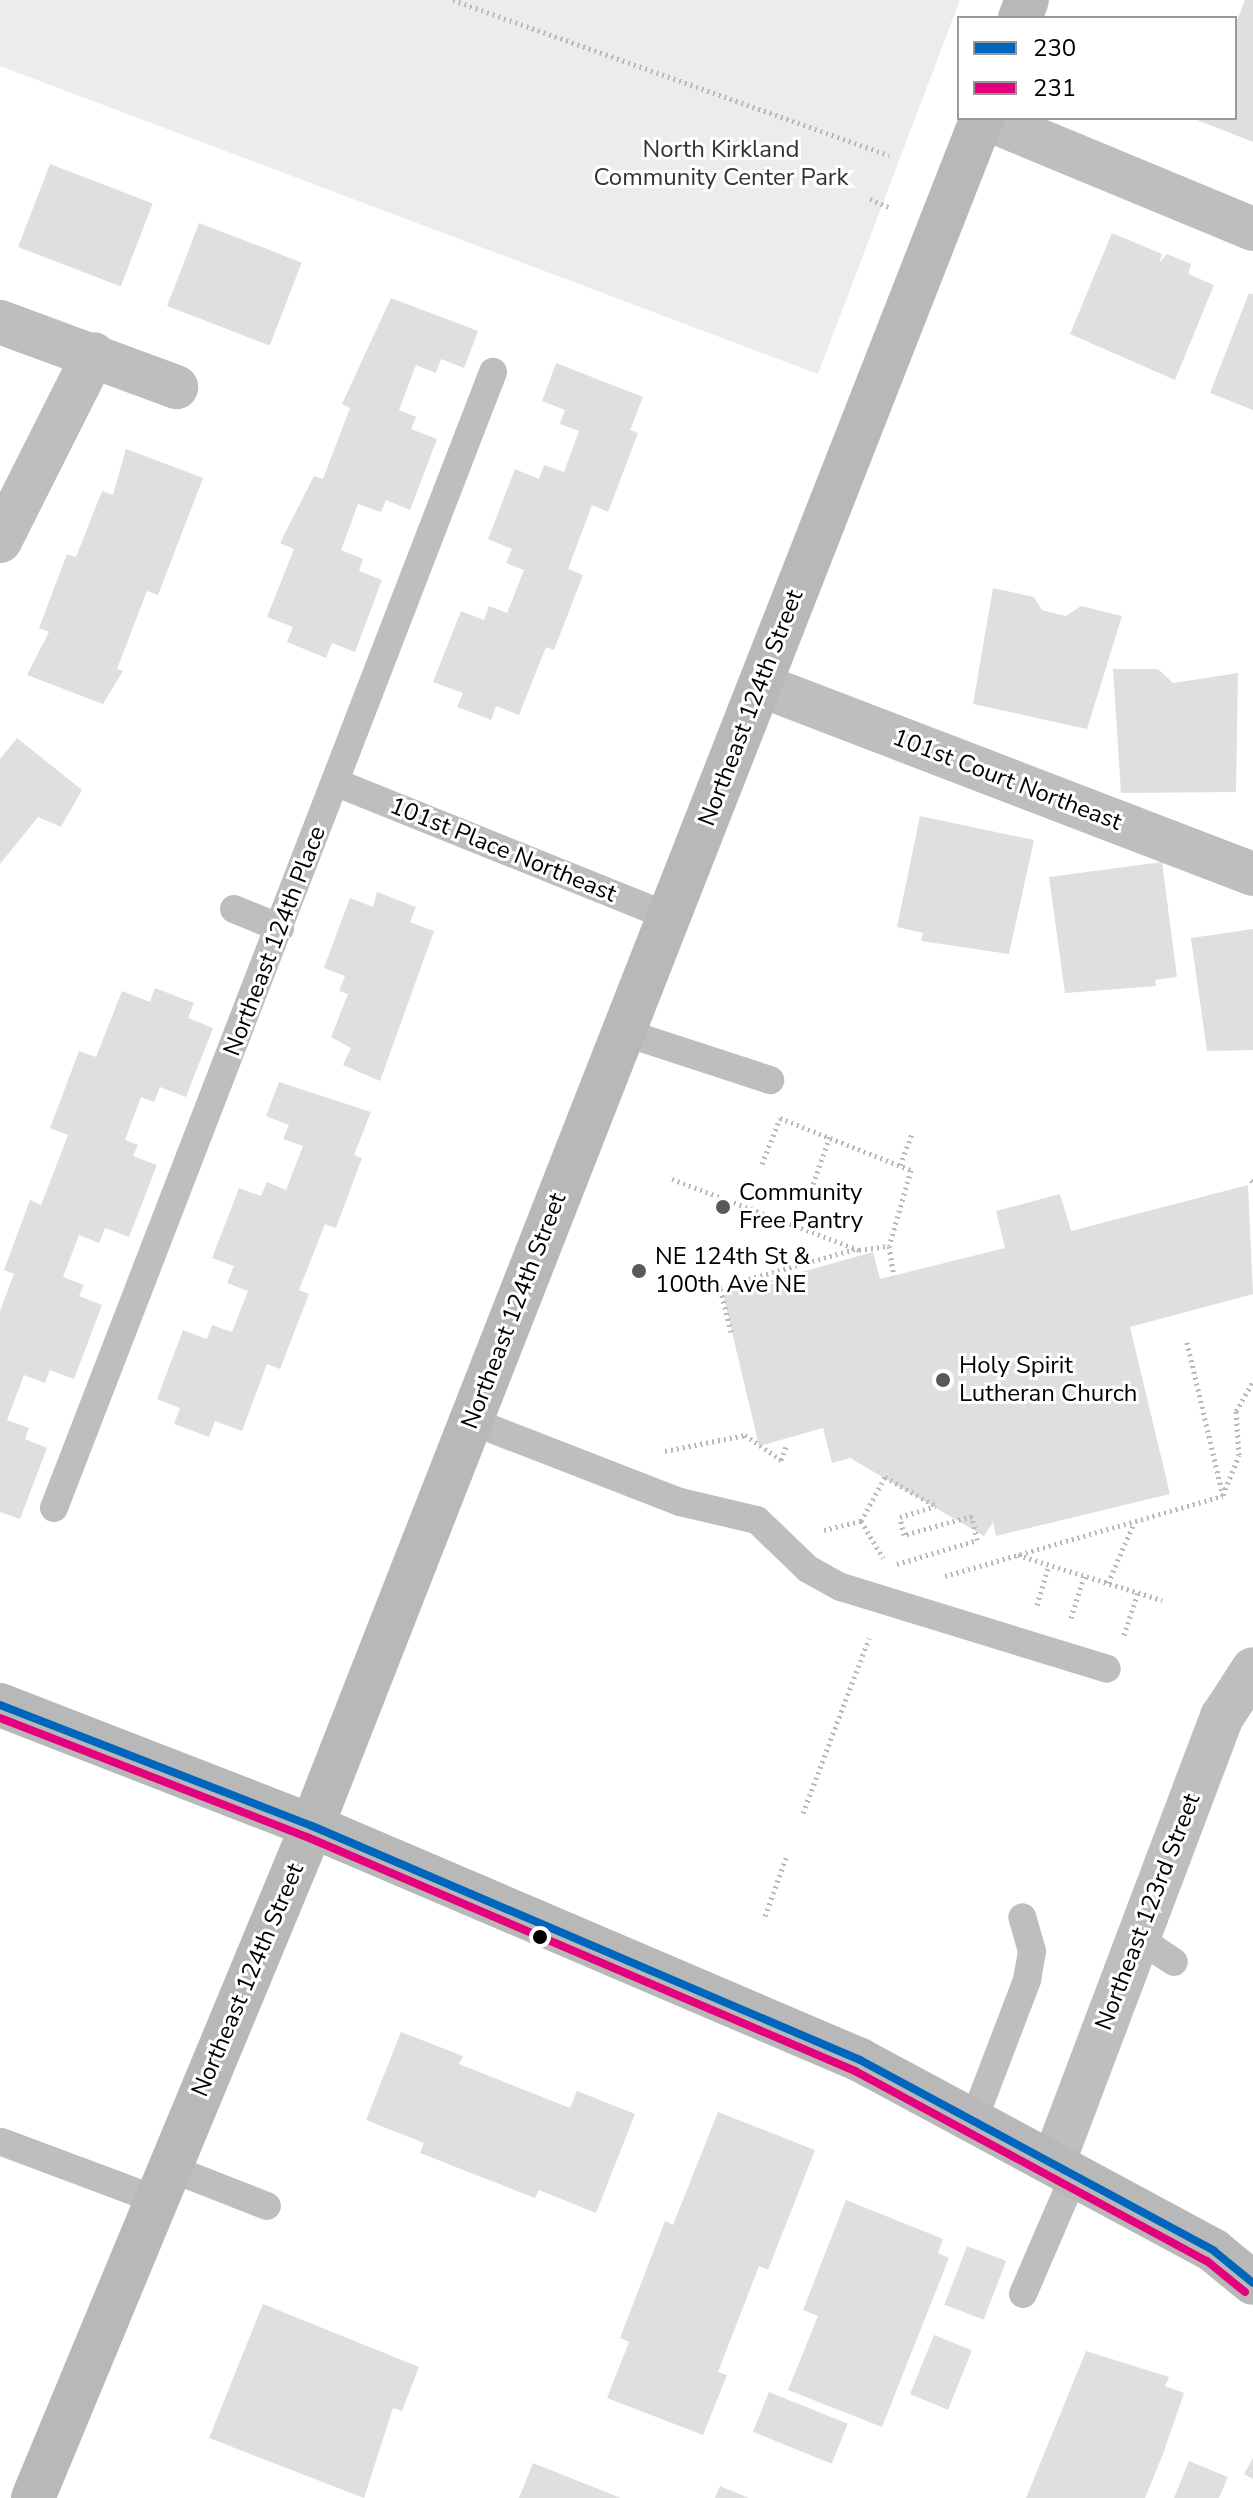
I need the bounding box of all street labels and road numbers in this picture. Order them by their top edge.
street label: Northeast 124th Street [693,586,809,830]
street label: 101st Court Northeast [889,723,1125,837]
street label: 101st Place Northeast [386,791,620,909]
street label: Northeast 124th Place [218,822,332,1060]
street label: Northeast 124th Street [456,1189,572,1433]
street label: Northeast 123rd Street [1090,1790,1206,2034]
street label: Northeast 124th Street [186,1859,310,2101]

